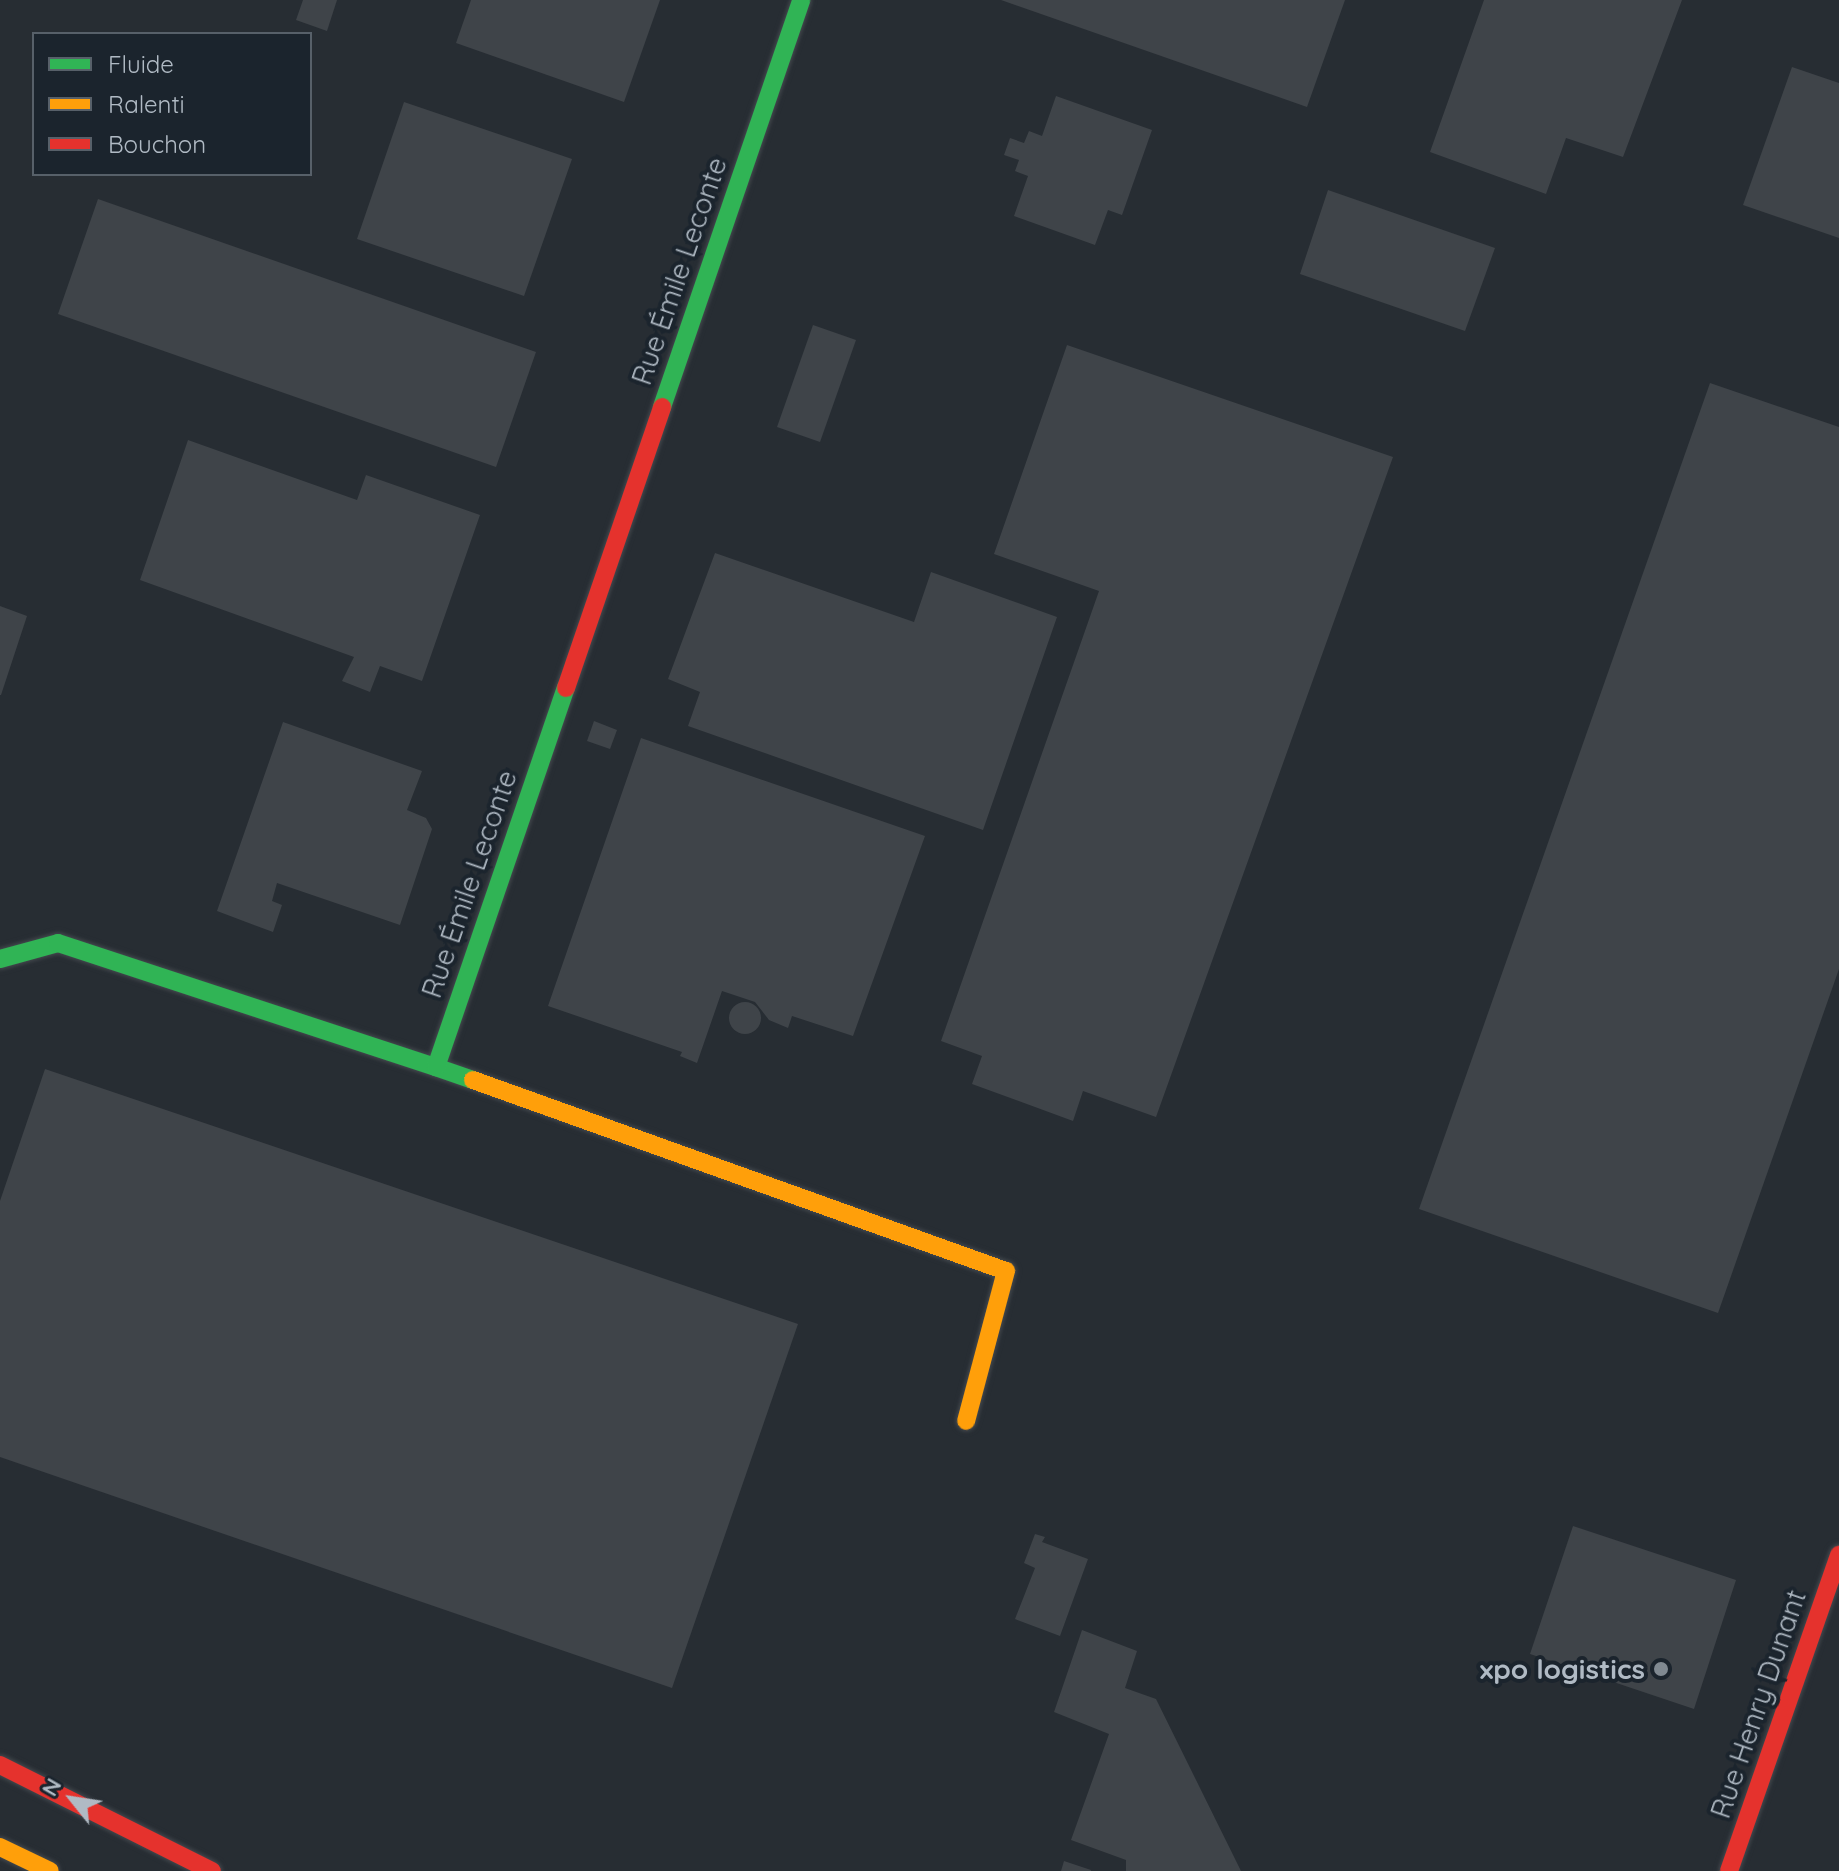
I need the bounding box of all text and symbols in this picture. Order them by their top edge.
legend [32,32,312,176]
text: Fluide [108,49,174,79]
text: Ralenti [108,89,185,119]
text: Bouchon [108,129,206,159]
street label: Rue Émile Leconte [624,153,734,389]
street label: Rue Émile Leconte [414,766,524,1002]
street label: Rue Henry Dunant [1703,1585,1813,1823]
place label: xpo logistics [1480,1652,1645,1686]
marker: xpo logistics [1652,1660,1670,1678]
north arrow [32,1759,112,1839]
text: N [35,1773,67,1801]

